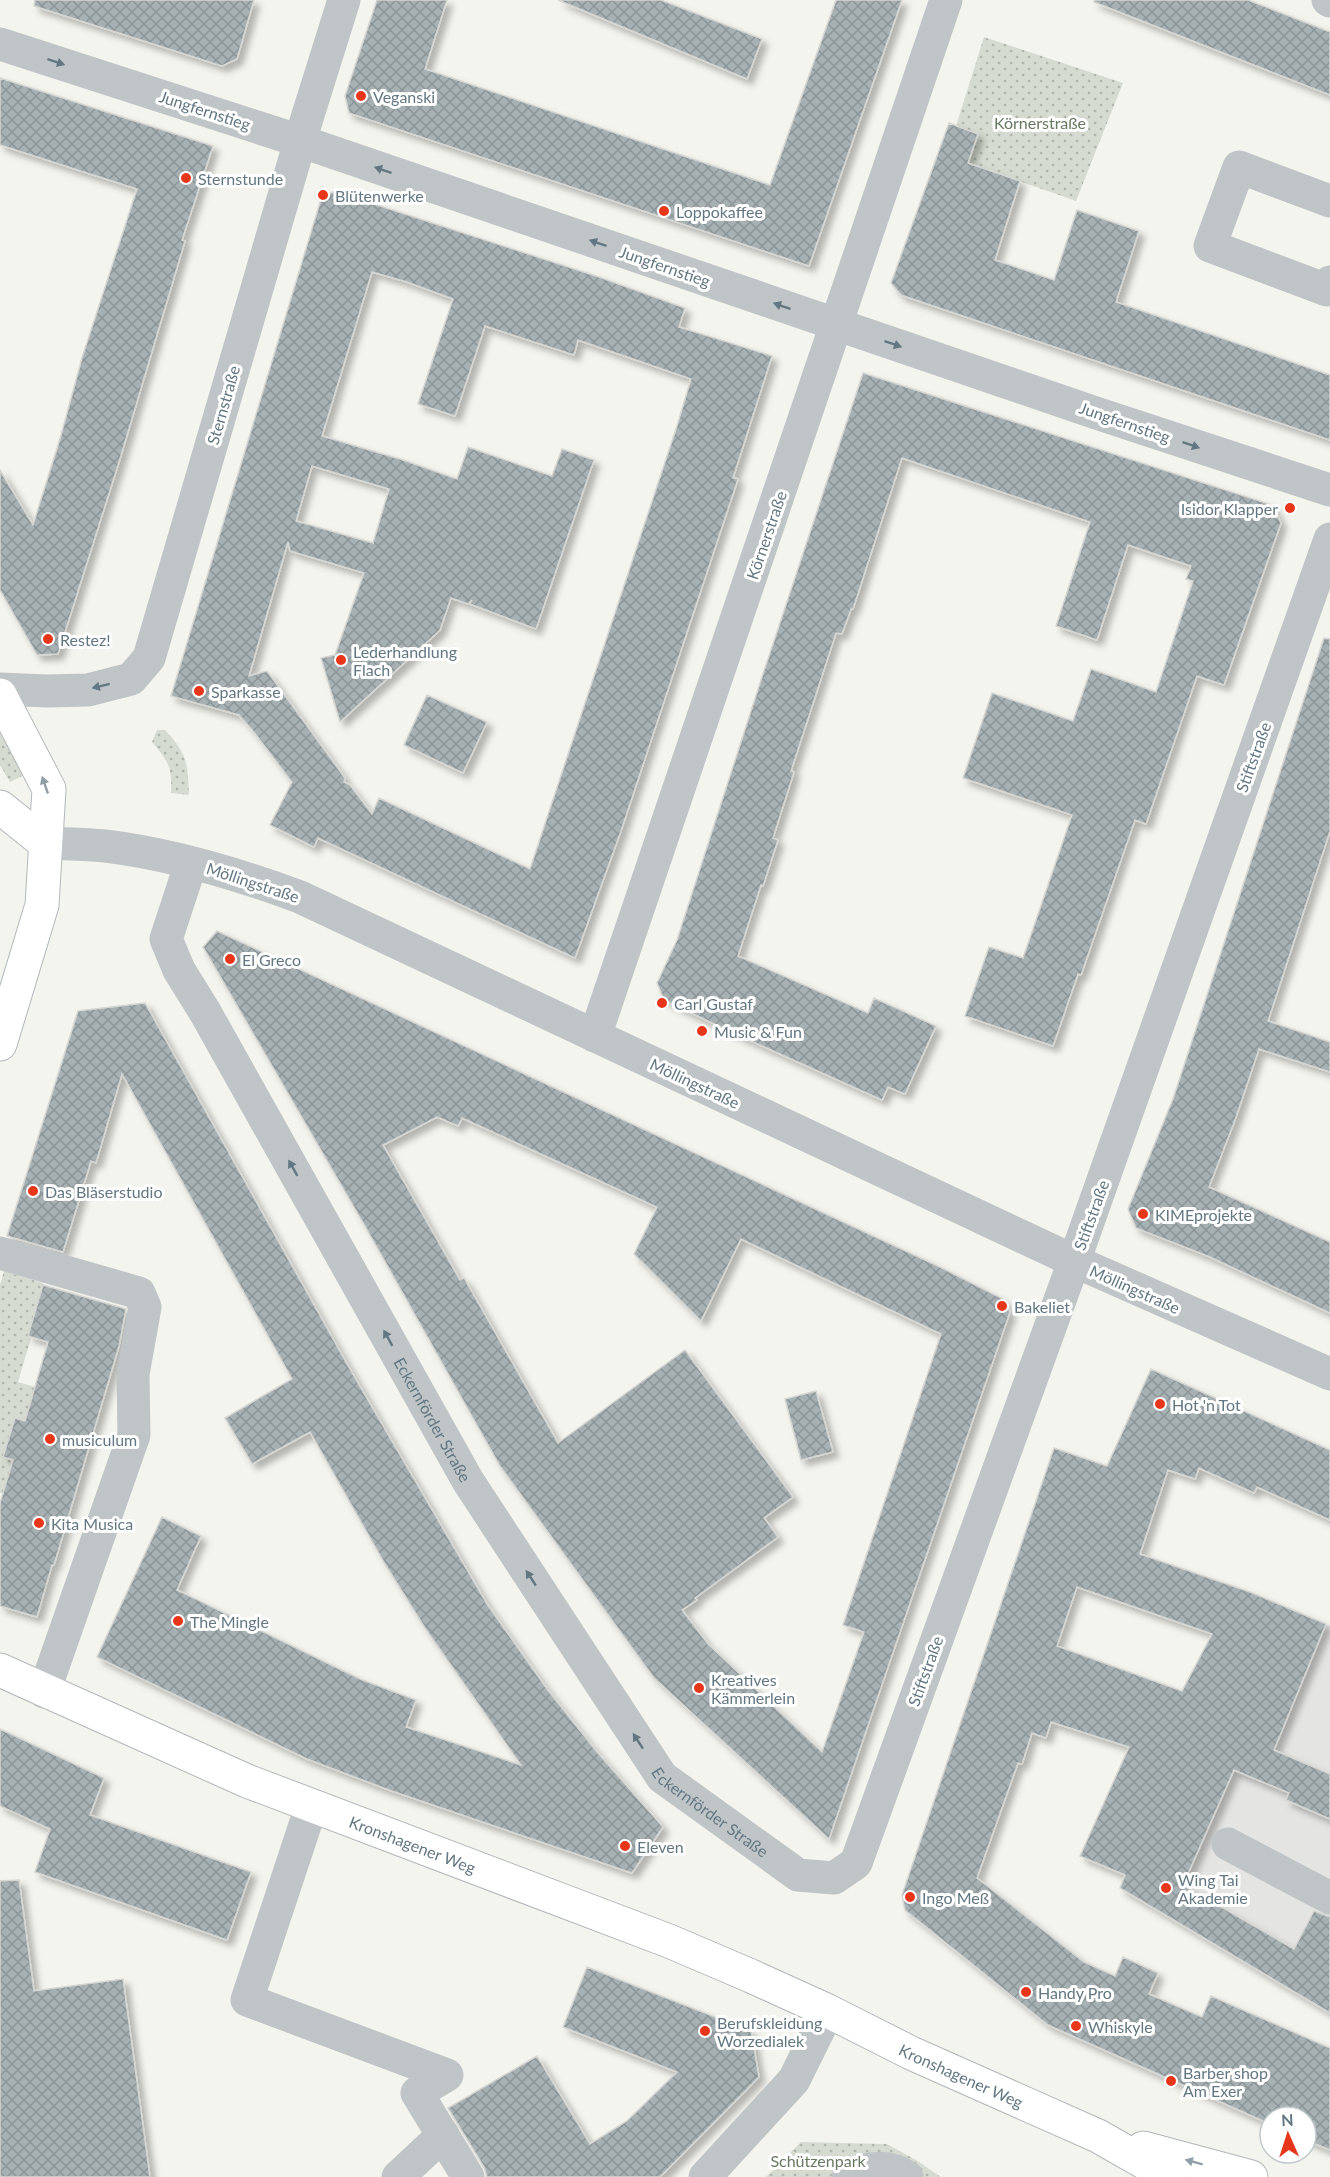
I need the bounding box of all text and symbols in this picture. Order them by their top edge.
one-way arrow [47,57,65,67]
street label: Jungfernstieg [157,86,253,134]
place label: Veganski [373,87,435,106]
marker: Veganski [354,89,368,103]
park label: Körnerstraße [994,113,1086,132]
one-way arrow [373,164,391,174]
place label: Sternstunde [198,169,283,188]
marker: Sternstunde [179,171,193,185]
place label: Blütenwerke [335,186,424,205]
marker: Blütenwerke [316,188,330,202]
place label: Loppokaffee [676,202,763,221]
marker: Loppokaffee [657,204,671,218]
one-way arrow [588,238,606,248]
street label: Jungfernstieg [617,242,713,290]
one-way arrow [773,301,791,311]
one-way arrow [884,339,902,349]
street label: Sternstraße [203,363,243,447]
street label: Jungfernstieg [1077,398,1173,446]
one-way arrow [1182,440,1200,450]
street label: Körnerstraße [742,488,790,582]
place label: Isidor Klapper [1181,499,1278,518]
marker: Isidor Klapper [1283,501,1297,515]
place label: Restez! [60,630,111,649]
marker: Restez! [41,632,55,646]
place label: Lederhandlung Flach [353,642,457,679]
marker: Lederhandlung Flach [334,653,348,667]
one-way arrow [92,682,111,692]
place label: Sparkasse [211,682,281,701]
marker: Sparkasse [192,684,206,698]
street label: Stiftstraße [1232,719,1274,795]
one-way arrow [39,776,49,794]
street label: Möllingstraße [204,858,302,906]
place label: El Greco [242,950,301,969]
marker: El Greco [223,952,237,966]
place label: Carl Gustaf [674,994,753,1013]
marker: Carl Gustaf [655,996,669,1010]
place label: Music & Fun [714,1022,802,1041]
marker: Music & Fun [695,1024,709,1038]
street label: Möllingstraße [647,1054,743,1112]
one-way arrow [287,1160,298,1176]
street label: Stiftstraße [1070,1177,1112,1253]
place label: Das Bläserstudio [45,1182,162,1201]
marker: Das Bläserstudio [26,1184,40,1198]
place label: KIMEprojekte [1155,1205,1252,1224]
marker: KIMEprojekte [1136,1207,1150,1221]
street label: Möllingstraße [1087,1261,1183,1317]
place label: Bakeliet [1014,1297,1070,1316]
marker: Bakeliet [995,1299,1009,1313]
one-way arrow [383,1329,393,1346]
street label: Eckernförder Straße [391,1354,476,1485]
place label: Hot 'n Tot [1172,1395,1241,1414]
marker: Hot 'n Tot [1153,1397,1167,1411]
place label: musiculum [62,1430,137,1449]
marker: musiculum [43,1432,57,1446]
place label: Kita Musica [51,1514,133,1533]
marker: Kita Musica [32,1516,46,1530]
one-way arrow [525,1570,537,1586]
place label: The Mingle [190,1612,269,1631]
marker: The Mingle [171,1614,185,1628]
street label: Stiftstraße [904,1633,946,1709]
place label: Kreatives Kämmerlein [711,1670,795,1707]
marker: Kreatives Kämmerlein [692,1681,706,1695]
one-way arrow [632,1733,644,1749]
street label: Eckernförder Straße [648,1763,772,1860]
street label: Kronshagener Weg [347,1811,479,1876]
place label: Eleven [637,1837,684,1856]
marker: Eleven [618,1839,632,1853]
place label: Wing Tai Akademie [1178,1870,1248,1907]
marker: Wing Tai Akademie [1159,1881,1173,1895]
place label: Ingo Meß [922,1888,989,1907]
marker: Ingo Meß [903,1890,917,1904]
place label: Handy Pro [1038,1983,1112,2002]
marker: Handy Pro [1019,1985,1033,1999]
place label: Berufskleidung Worzedialek [717,2013,822,2050]
place label: Whiskyle [1088,2017,1153,2036]
marker: Whiskyle [1069,2019,1083,2033]
marker: Berufskleidung Worzedialek [698,2024,712,2038]
street label: Kronshagener Weg [896,2039,1026,2111]
place label: Barber shop Am Exer [1183,2063,1268,2100]
marker: Barber shop Am Exer [1164,2074,1178,2088]
north arrow [1258,2105,1318,2165]
text: N [1281,2110,1294,2129]
park label: Schützenpark [770,2151,866,2170]
one-way arrow [1185,2157,1203,2166]

